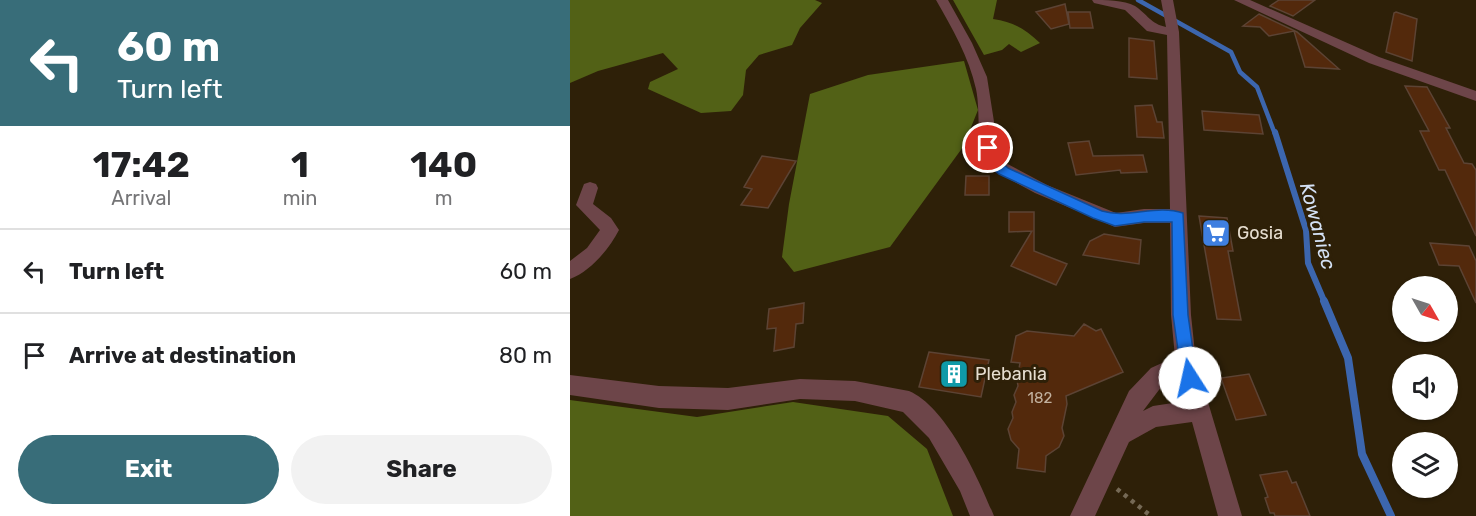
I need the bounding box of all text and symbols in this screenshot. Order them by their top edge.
text: 60 m [117,22,220,72]
icon: left [18,24,96,102]
text: Turn left [117,73,222,105]
pin [962,122,1013,173]
icon: arrive [971,131,1004,164]
text: 17:42 [93,143,190,186]
text: 1 [291,143,309,186]
text: 140 [410,143,477,186]
water label: Kowaniec [1295,180,1341,272]
text: Arrival [111,186,171,210]
text: min [283,186,317,210]
text: m [435,186,453,210]
supermarket icon: Gosia [1200,217,1232,249]
place label: Gosia [1237,222,1283,244]
icon: left [18,255,51,288]
text: Turn left [69,258,164,285]
text: 60 m [500,258,552,285]
north arrow [1392,276,1458,342]
map controls [1392,276,1458,498]
icon: arrive [18,339,51,372]
text: Arrive at destination [69,342,296,369]
text: 80 m [499,342,552,369]
position arrow [1158,346,1222,410]
button: sound [1392,354,1458,420]
building icon: Plebania [938,358,970,390]
place label: Plebania [975,363,1047,385]
house number: 182 [1028,389,1053,407]
button: layers [1392,432,1458,498]
button: Exit [18,435,279,504]
button: Share [291,435,552,504]

